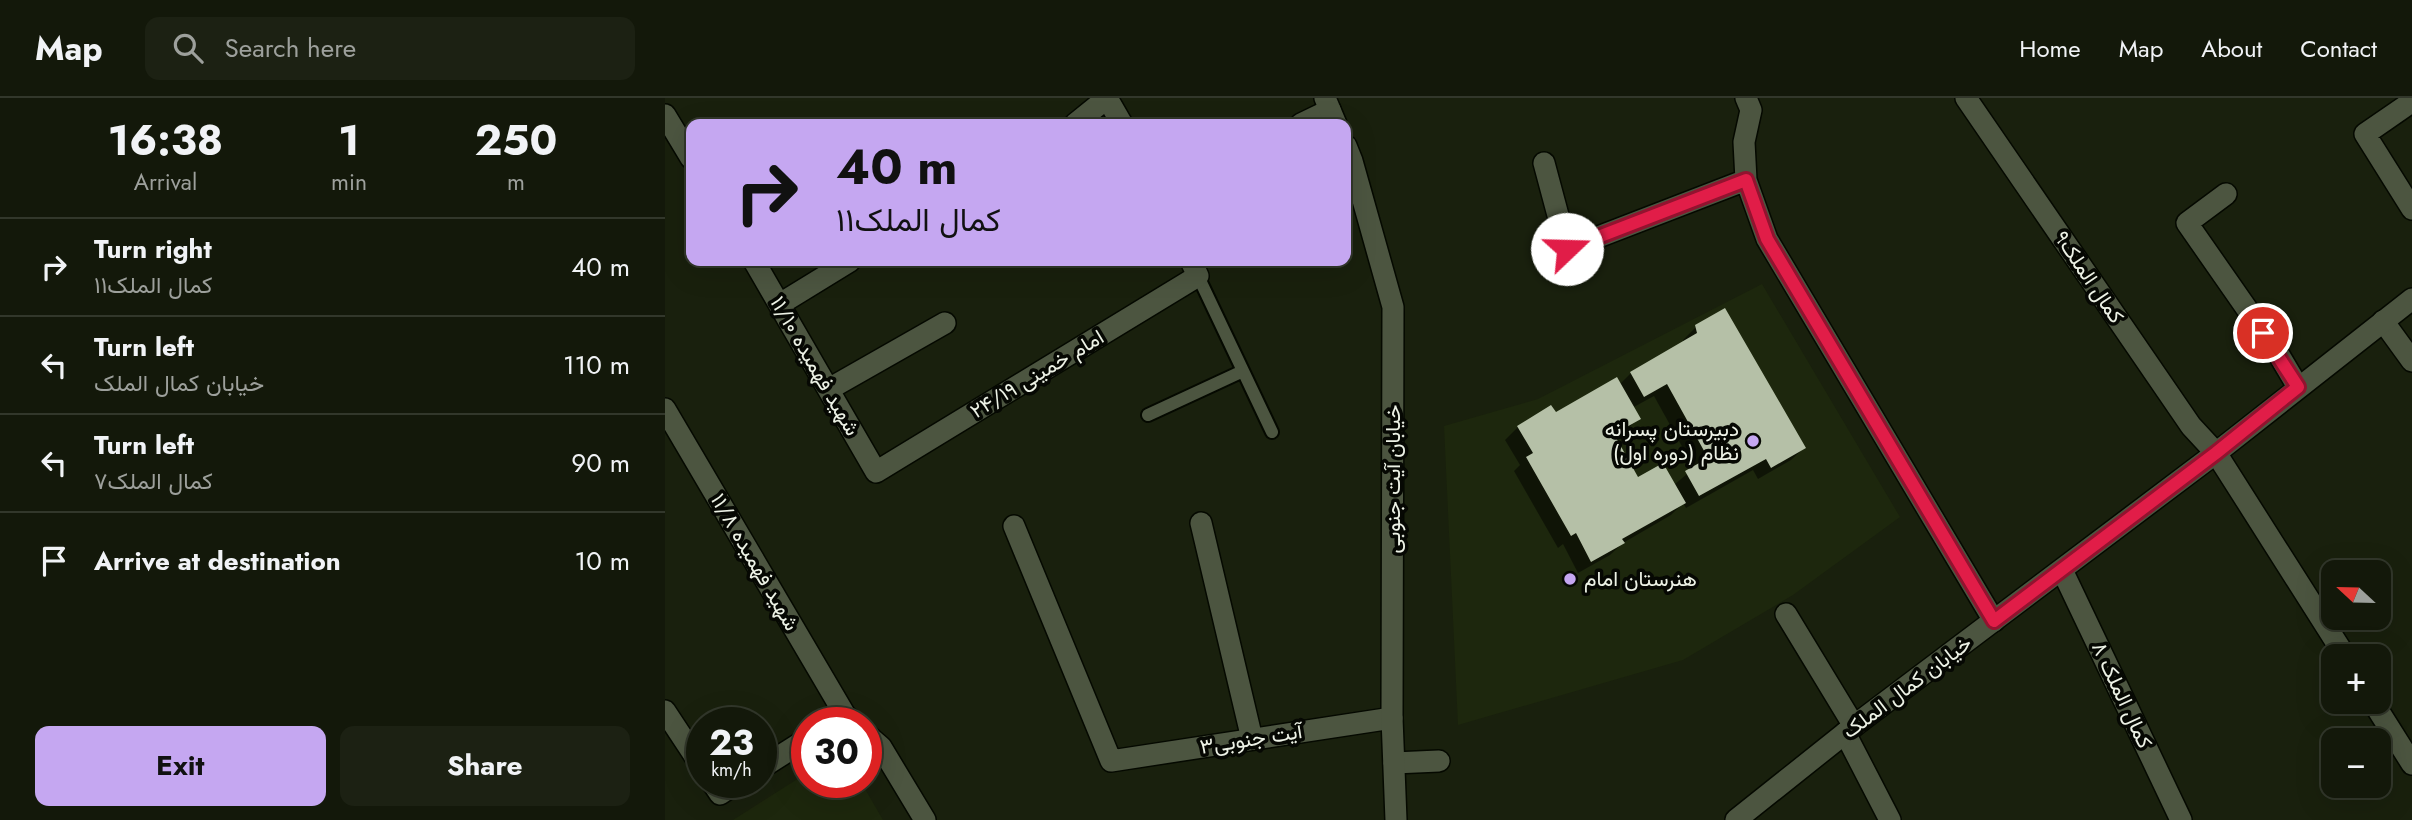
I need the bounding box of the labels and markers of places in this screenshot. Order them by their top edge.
pin [2233,303,2293,363]
place label: دبیرستان پسرانه نظام (دوره اول) [1605,414,1739,468]
marker: دبیرستان پسرانه نظام (دوره اول) [1745,433,1761,449]
place label: هنرستان امام [1584,564,1697,594]
marker: هنرستان امام [1562,571,1578,587]

